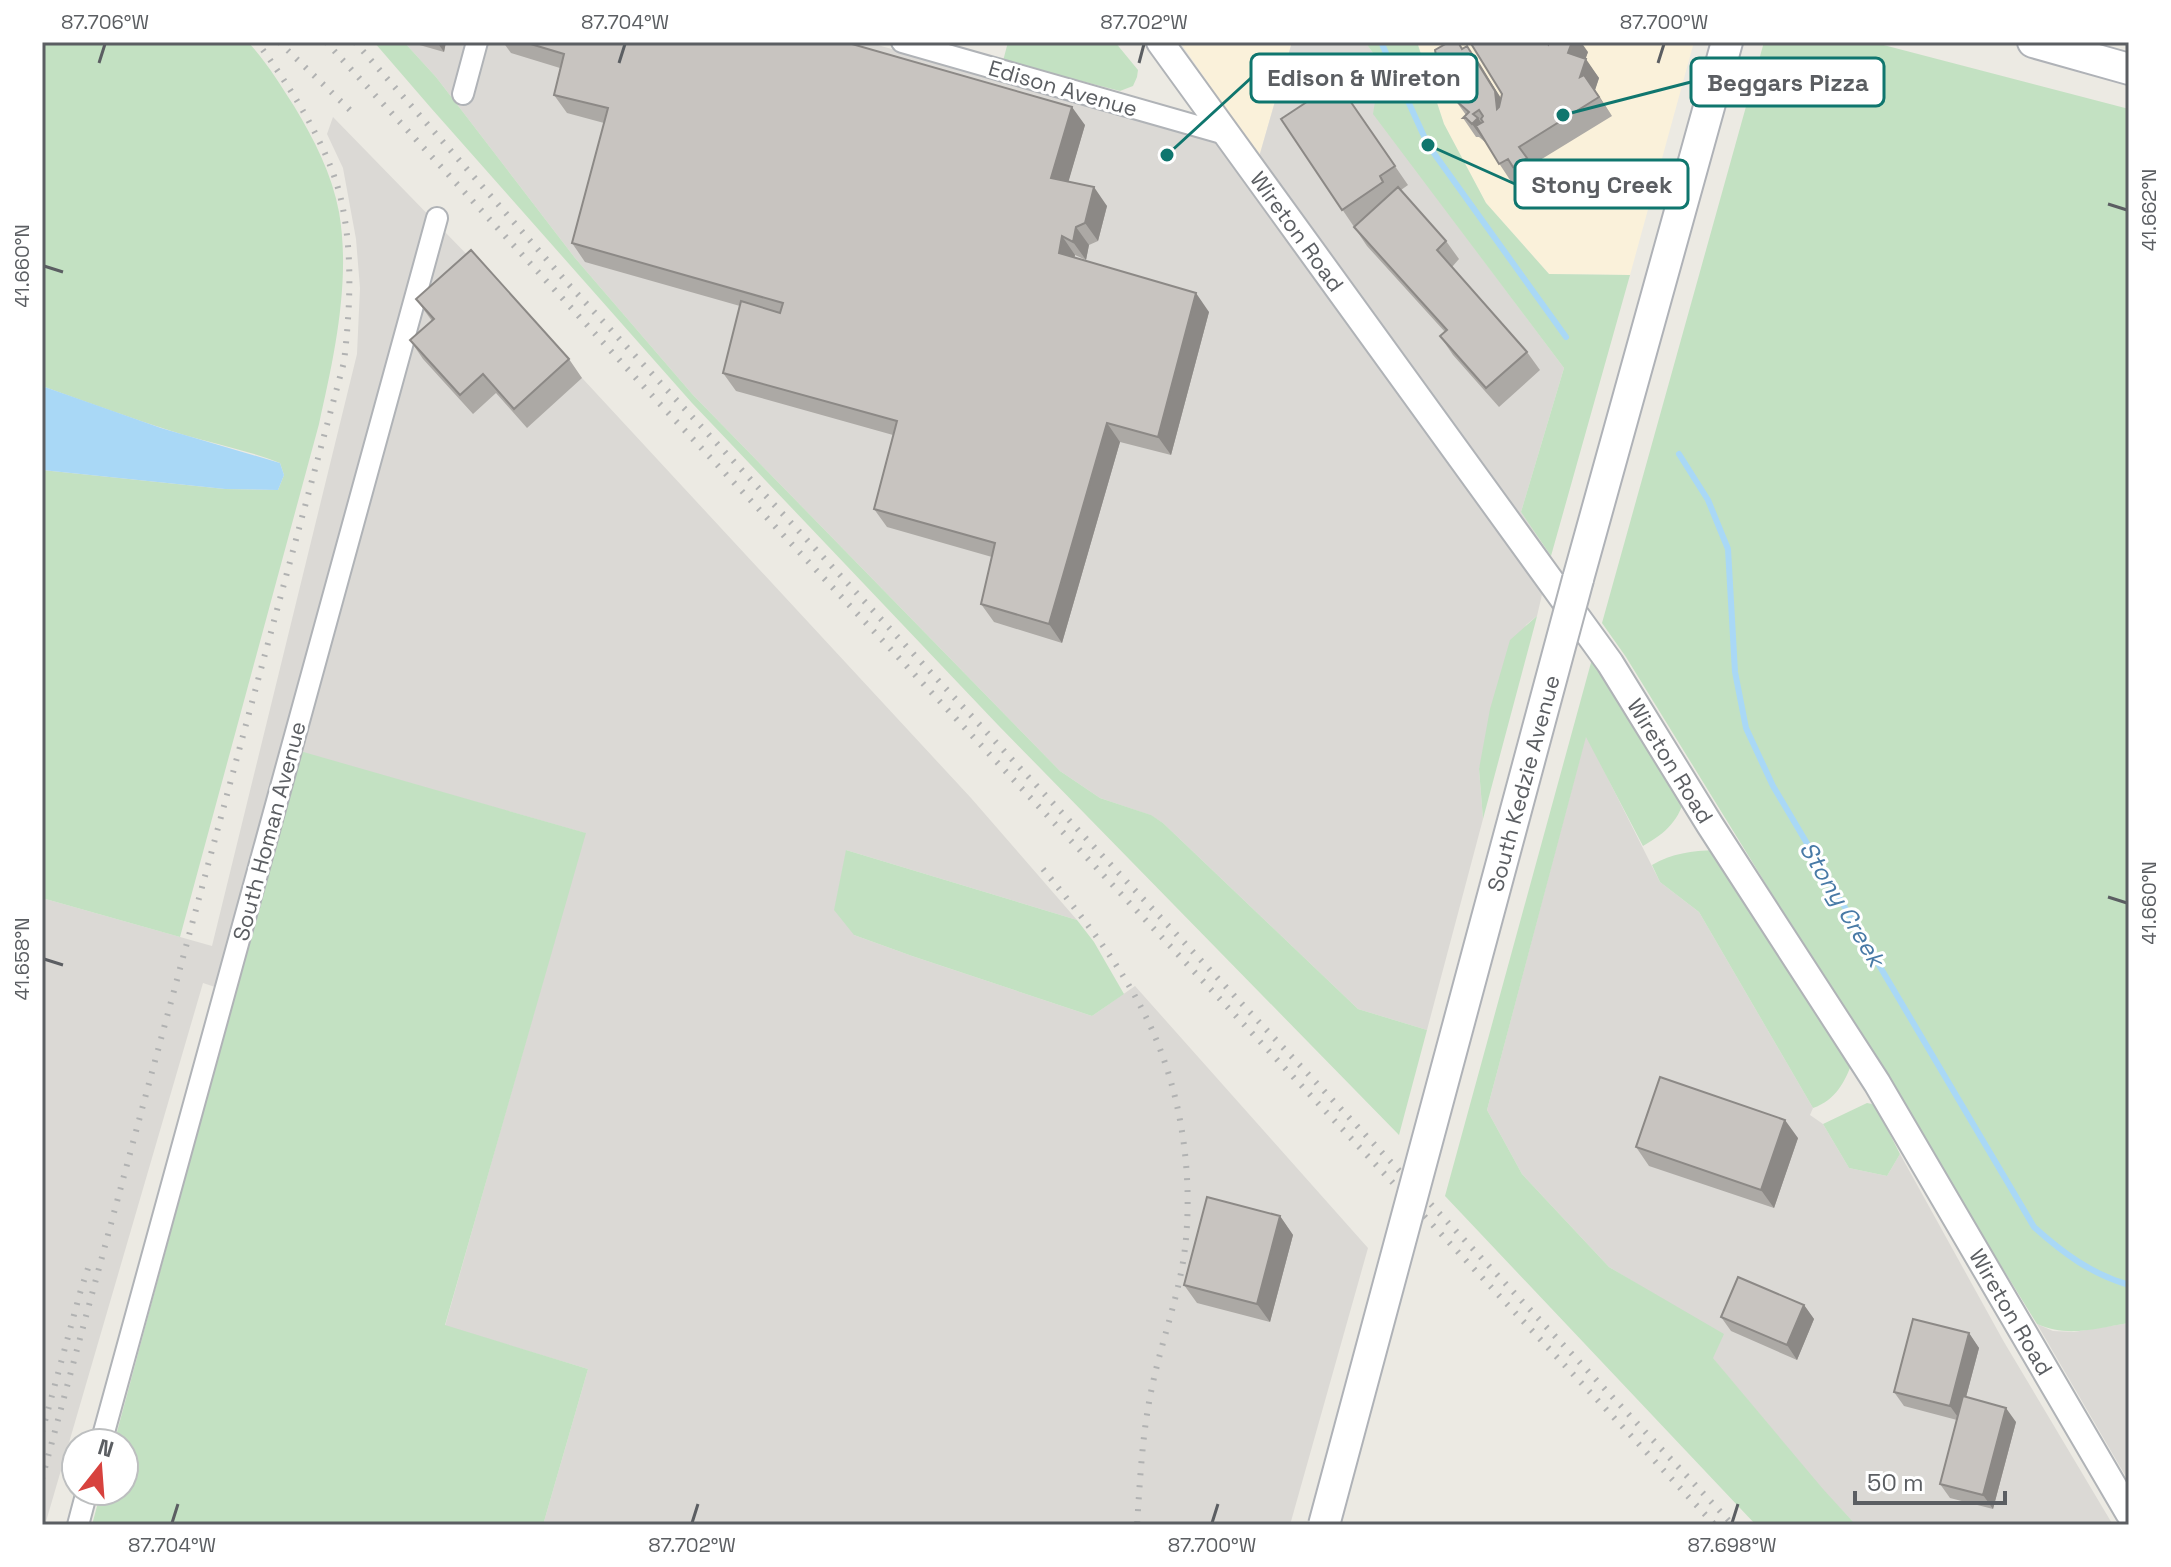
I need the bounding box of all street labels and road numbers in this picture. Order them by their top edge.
street label: Edison Avenue [985,53,1141,123]
street label: Wireton Road [1244,166,1350,297]
street label: South Kedzie Avenue [1481,672,1566,895]
street label: Wireton Road [1621,693,1720,829]
street label: South Homan Avenue [226,718,312,944]
street label: Wireton Road [1963,1244,2059,1380]

